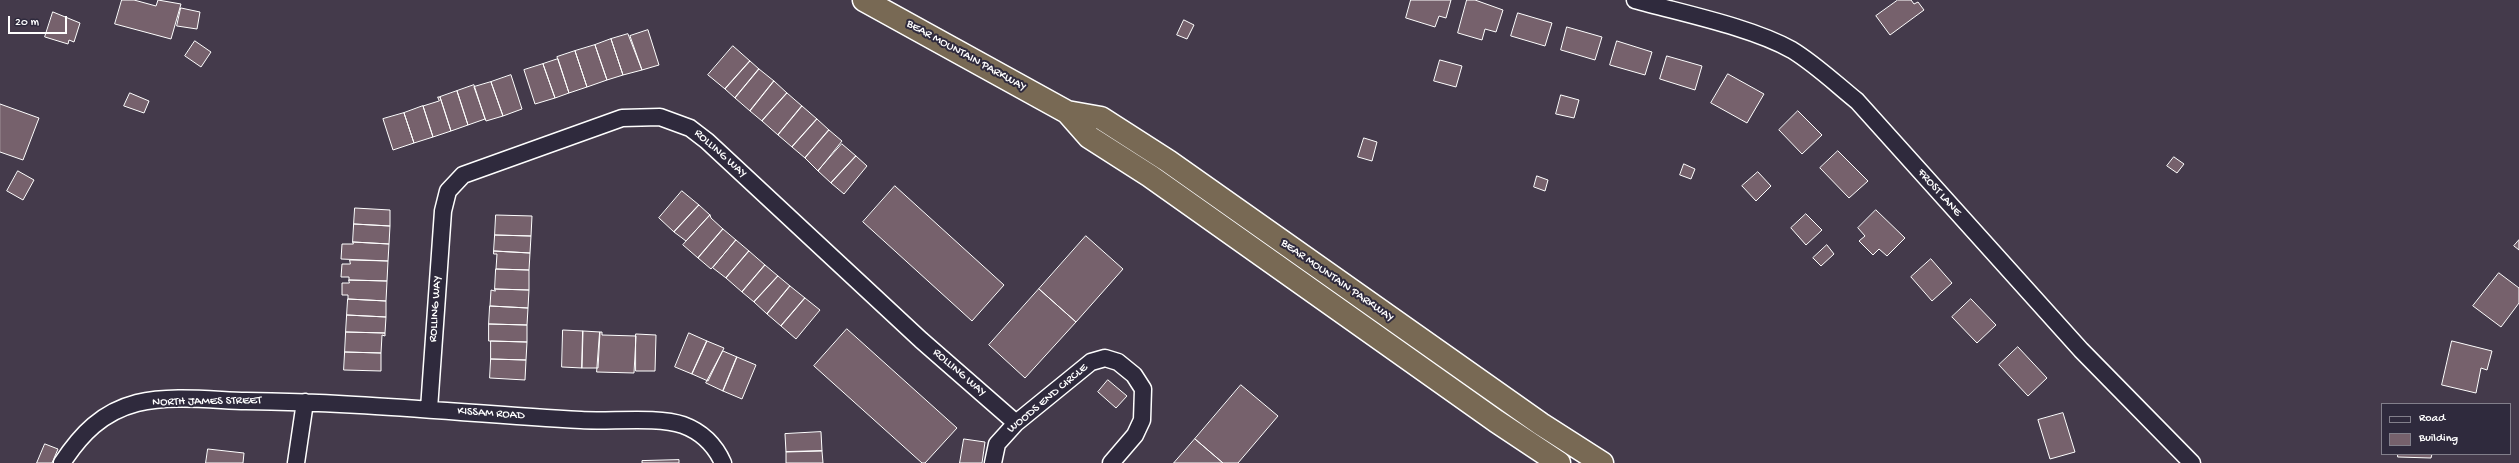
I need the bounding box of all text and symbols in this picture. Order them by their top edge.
scale bar [10,8,69,34]
text: 20 m [15,16,39,30]
street label: BEAR MOUNTAIN PARKWAY [904,17,1028,95]
street label: ROLLING WAY [691,126,749,182]
street label: FROST LANE [1914,166,1964,220]
street label: BEAR MOUNTAIN PARKWAY [1278,236,1396,326]
street label: ROLLING WAY [427,275,445,343]
street label: ROLLING WAY [929,346,989,400]
street label: WOODS END CIRCLE [1005,361,1091,437]
street label: NORTH JAMES STREET [152,394,262,410]
legend [2381,403,2511,455]
street label: KISSAM ROAD [457,404,525,424]
text: Road [2419,412,2445,426]
text: Building [2419,432,2458,446]

